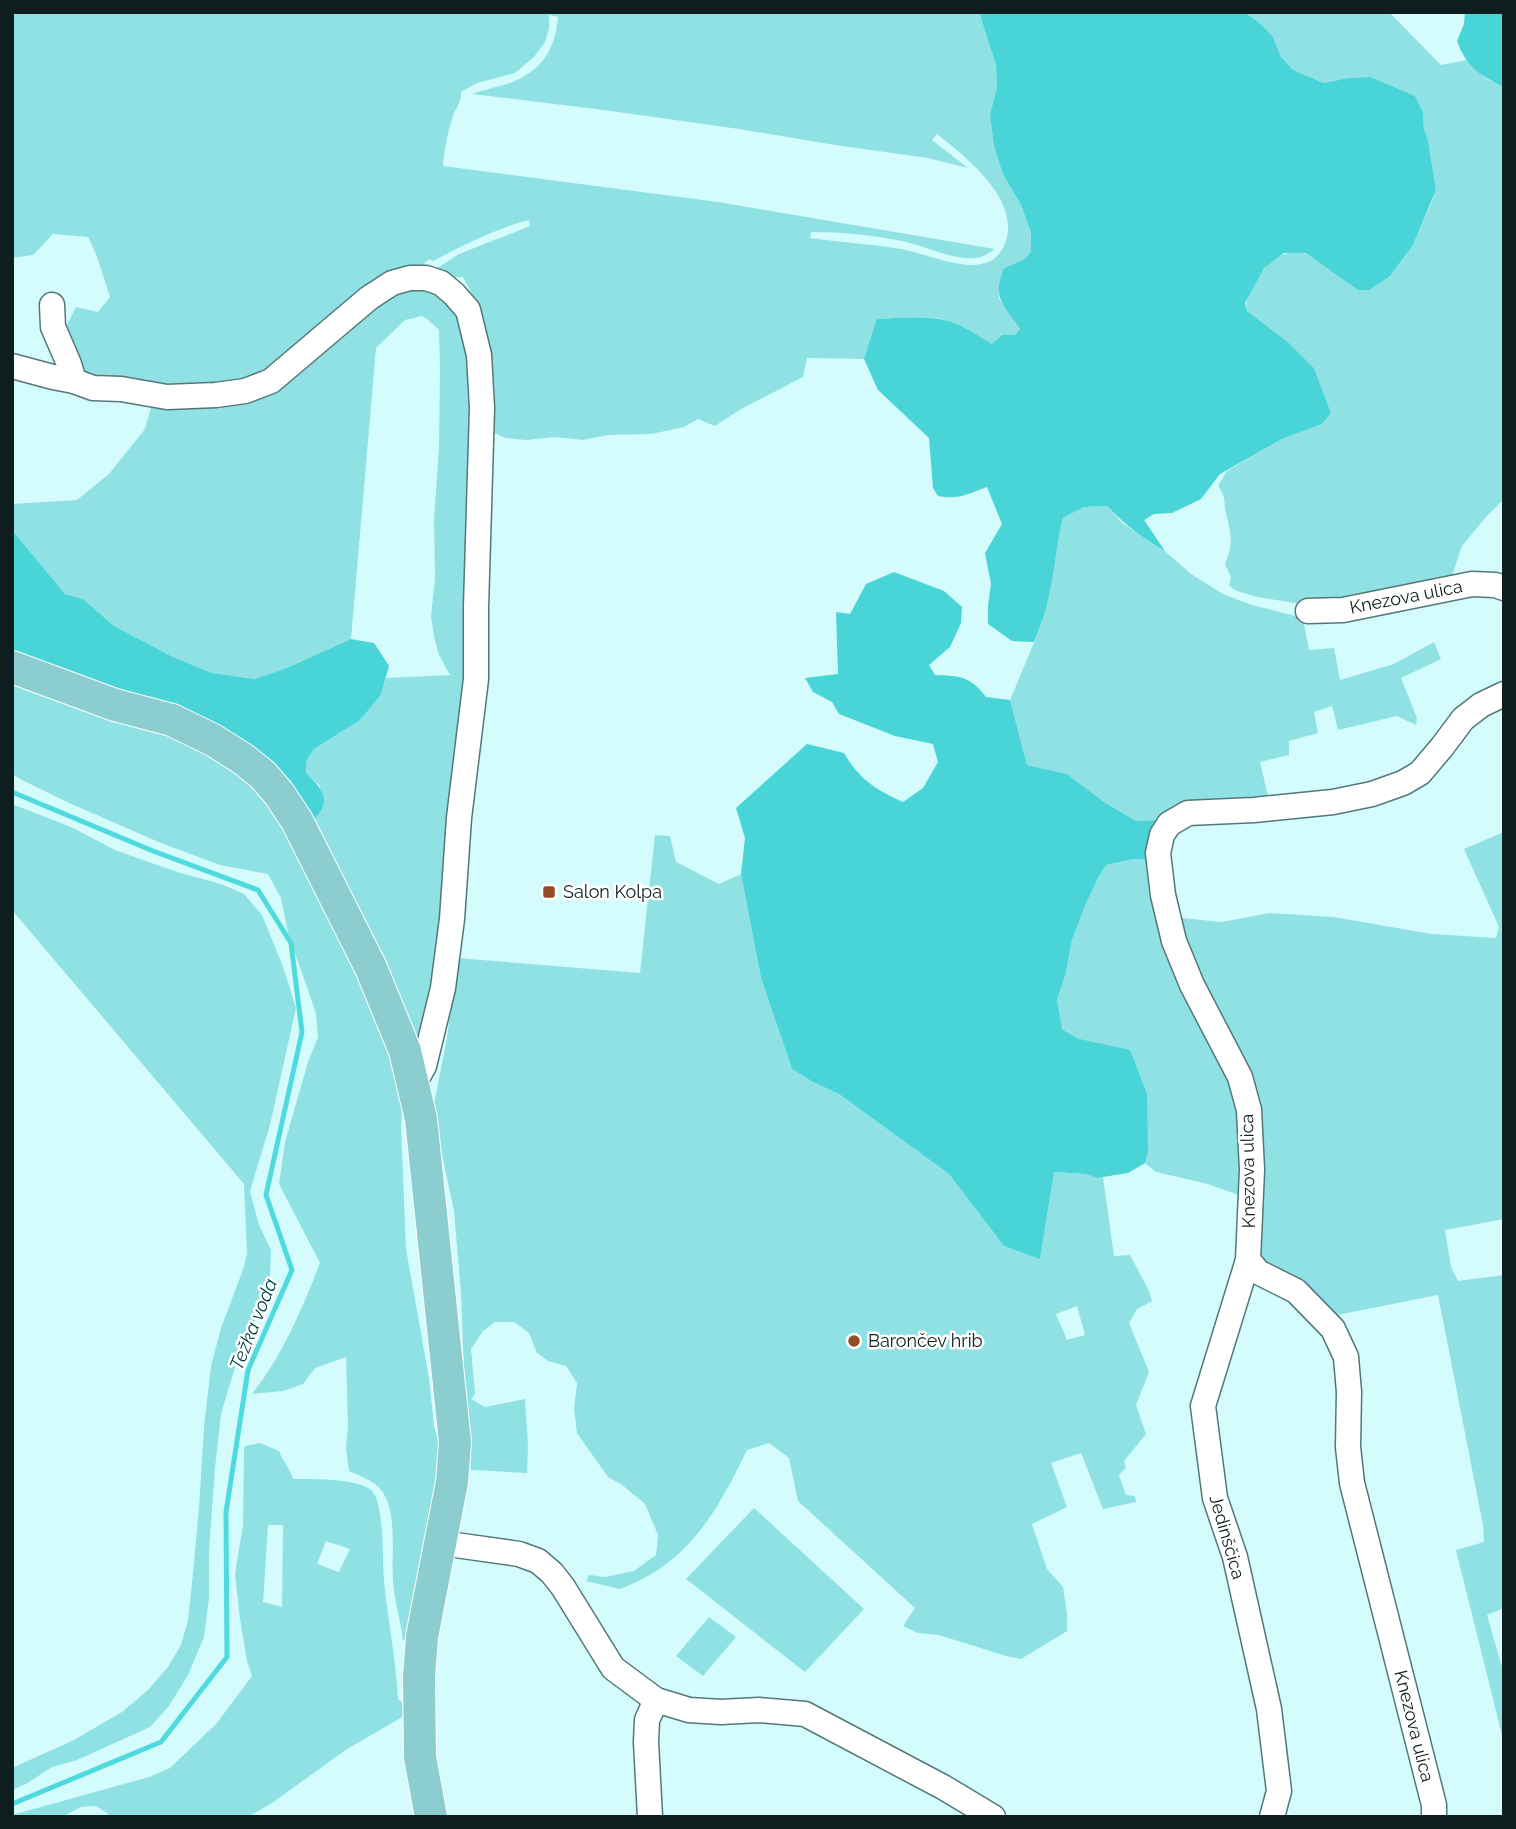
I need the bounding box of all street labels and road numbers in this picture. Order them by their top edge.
street label: Knezova ulica [1348,575,1464,618]
street label: Knezova ulica [1236,1114,1259,1228]
street label: Jedinščica [1205,1492,1250,1582]
street label: Knezova ulica [1390,1668,1439,1784]

